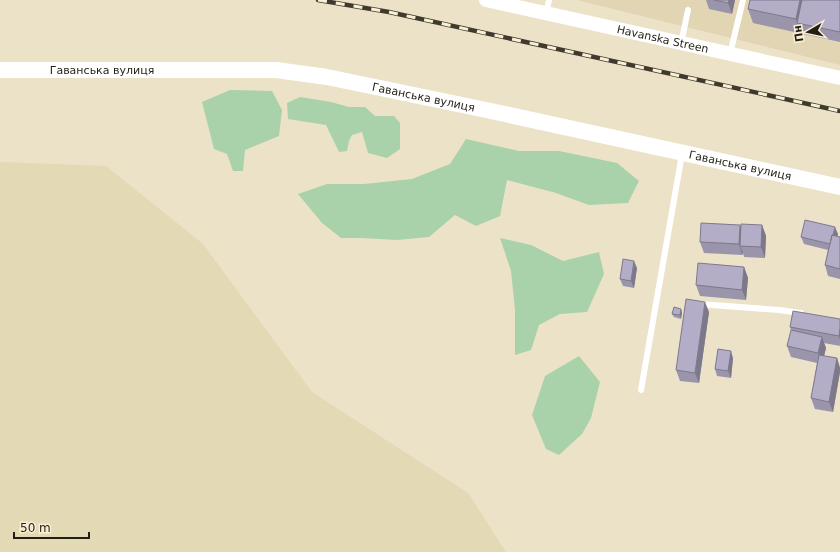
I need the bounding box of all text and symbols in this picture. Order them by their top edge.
north arrow [788,12,828,52]
street label: Havanska Streen [616,23,710,56]
text: Пн [791,24,806,43]
street label: Гаванська вулиця [50,64,154,77]
street label: Гаванська вулиця [371,81,476,114]
street label: Гаванська вулиця [688,148,793,183]
scale bar [14,514,89,540]
text: 50 m [20,521,51,535]

